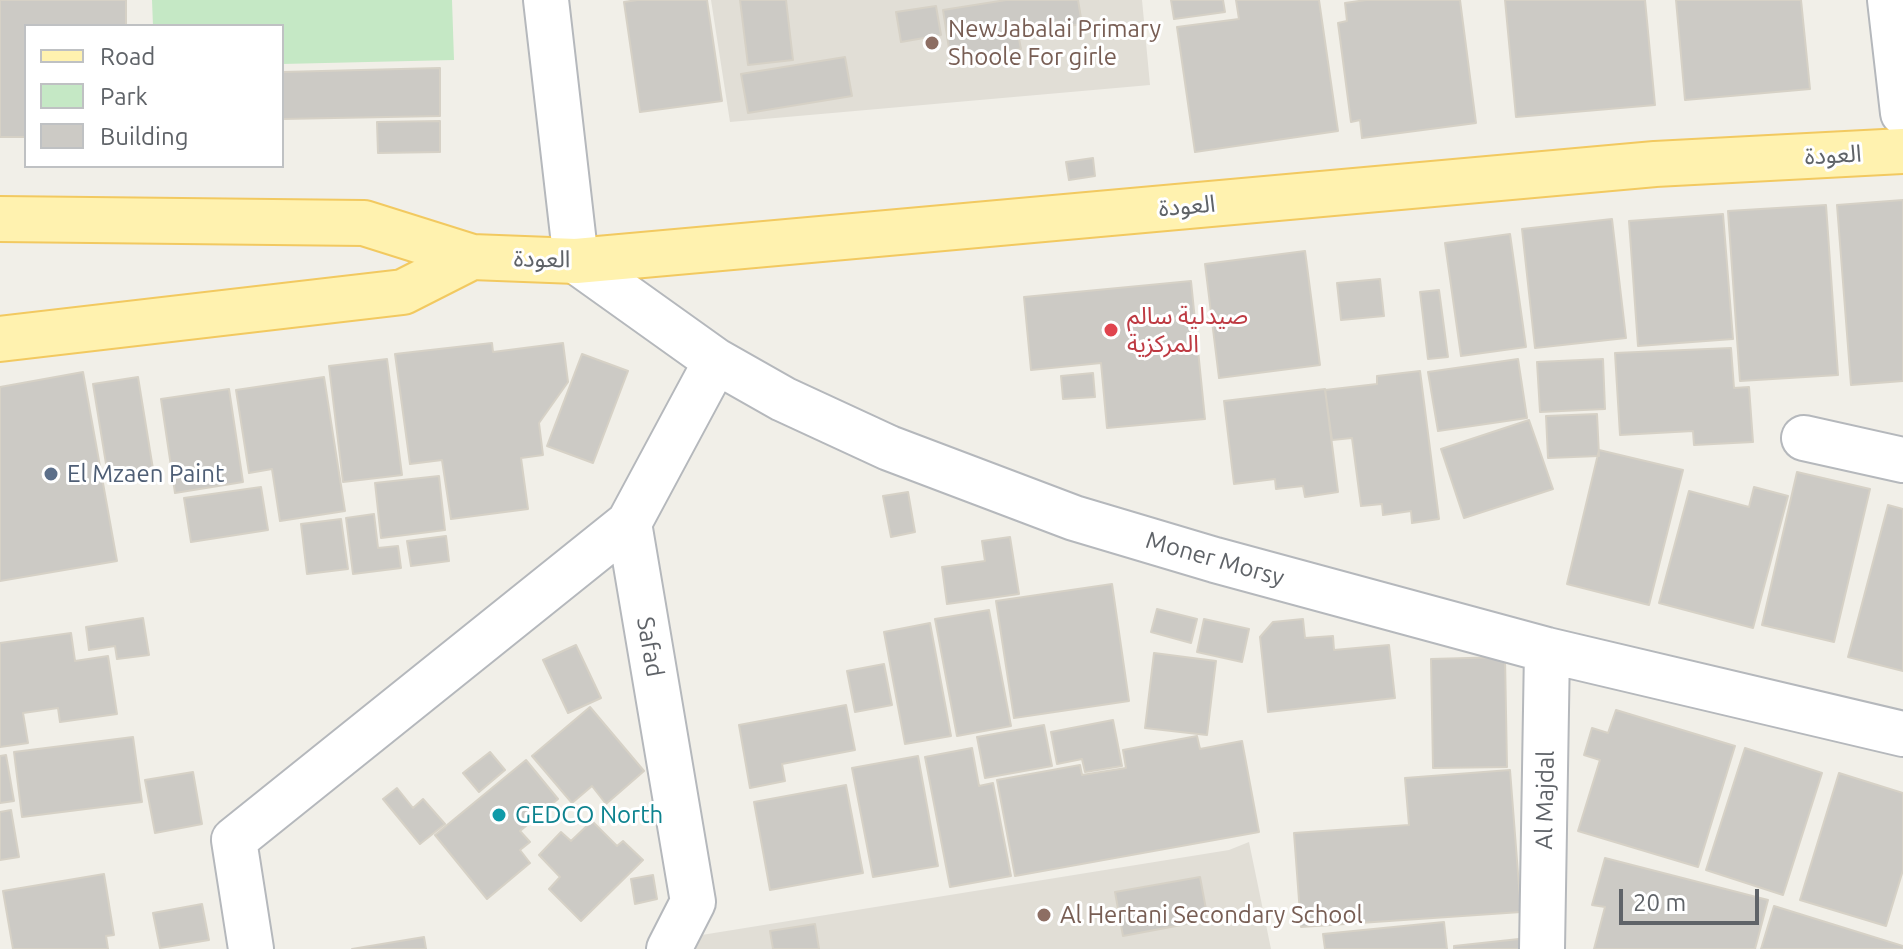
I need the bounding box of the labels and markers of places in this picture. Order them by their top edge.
place label: NewJabalai Primary Shoole For girle [948,15,1161,71]
marker: NewJabalai Primary Shoole For girle [923,34,941,52]
place label: صيدلية سالم المركزية [1127,302,1248,358]
marker: صيدلية سالم المركزية [1102,321,1120,339]
place label: El Mzaen Paint [67,460,224,488]
marker: El Mzaen Paint [42,465,60,483]
place label: GEDCO North [515,801,663,829]
marker: GEDCO North [490,806,508,824]
place label: Al Hertani Secondary School [1060,901,1363,929]
marker: Al Hertani Secondary School [1035,906,1053,924]

